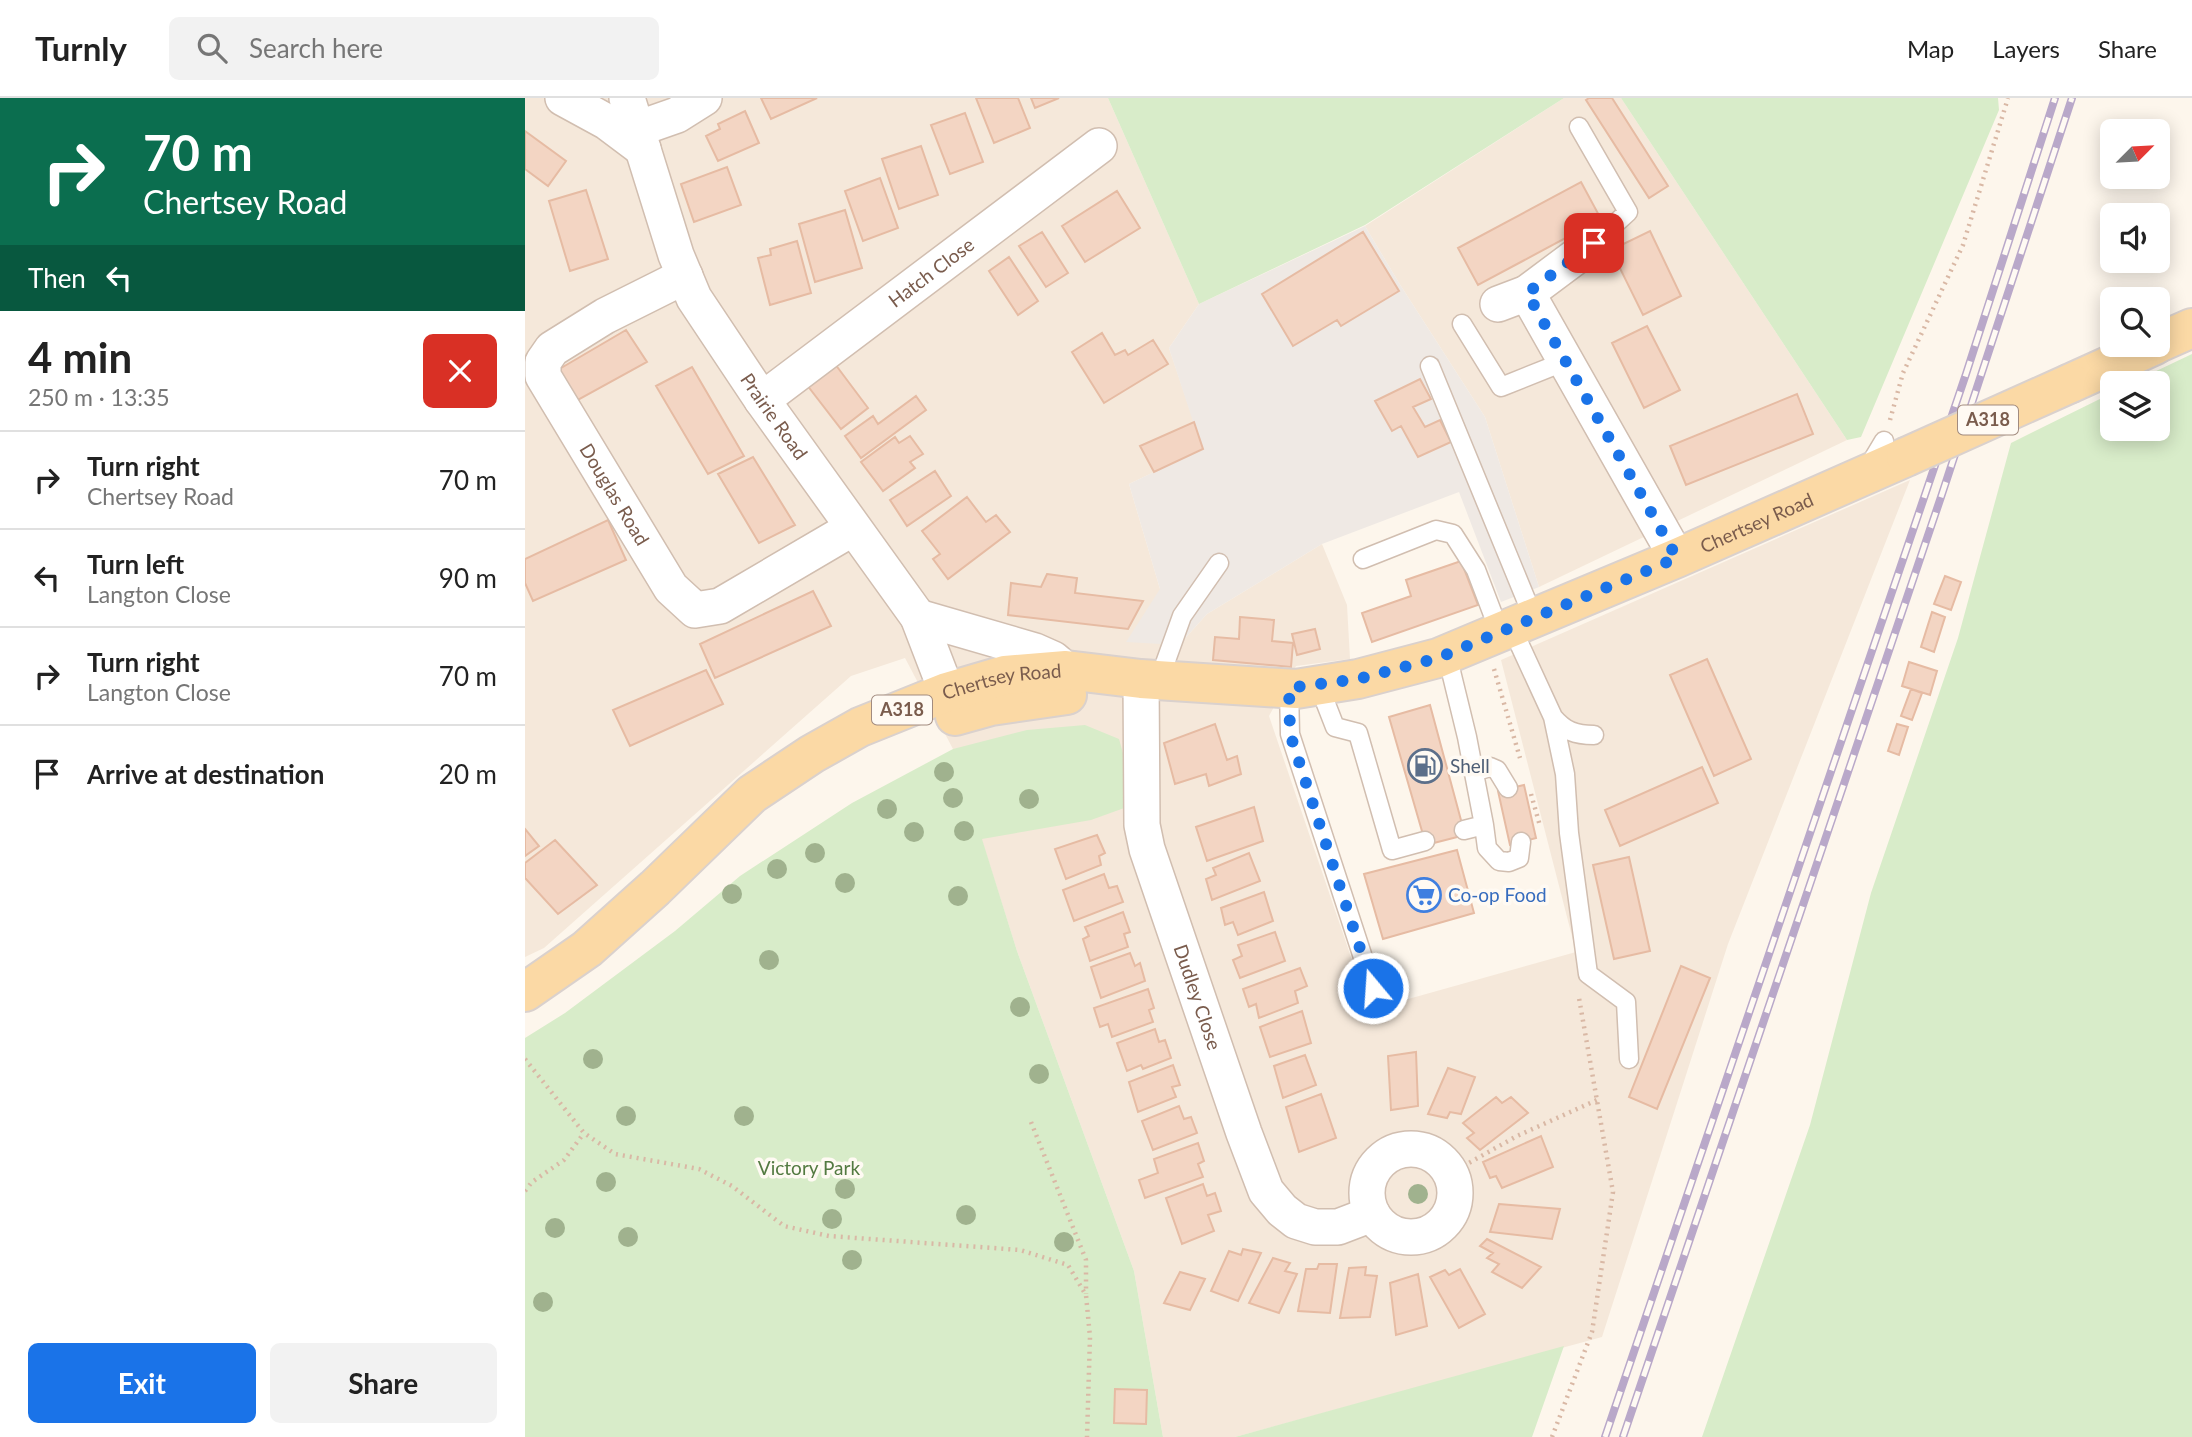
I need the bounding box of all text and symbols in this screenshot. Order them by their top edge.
search box [169,17,659,80]
text: Turnly [35,28,127,68]
icon: search [193,29,231,67]
text: Search here [249,32,383,64]
text: Map [1907,34,1954,63]
text: Layers [1992,34,2060,63]
text: Share [2098,34,2157,63]
north arrow [2100,119,2170,189]
map controls [2100,119,2170,441]
text: 70 m [143,123,253,181]
icon: right [28,126,119,217]
text: Chertsey Road [143,182,347,221]
button: sound [2100,203,2170,273]
pin [1564,213,1624,273]
icon: arrive [1575,224,1613,262]
street label: Hatch Close [884,232,978,312]
icon: left [100,259,138,297]
text: Then [28,262,86,294]
button: search [2100,287,2170,357]
text: 4 min [28,332,132,382]
button: close [423,334,497,408]
street label: Prairie Road [736,368,813,464]
button: layers [2100,371,2170,441]
text: 250 m · 13:35 [28,383,170,411]
road number: A318 [1958,406,2018,434]
street label: Douglas Road [575,439,654,549]
text: Turn right [87,450,200,482]
icon: right [28,461,66,499]
text: 70 m [439,464,497,496]
text: Chertsey Road [87,482,234,510]
street label: Chertsey Road [1696,487,1817,557]
text: Turn left [87,548,184,580]
icon: left [28,559,66,597]
text: 90 m [439,562,497,594]
text: Langton Close [87,580,231,608]
text: Turn right [87,646,200,678]
icon: right [28,657,66,695]
street label: Chertsey Road [939,658,1062,704]
text: 70 m [439,660,497,692]
text: Langton Close [87,678,231,706]
road number: A318 [872,696,932,724]
fuel station icon: Shell [1406,747,1444,785]
place label: Shell [1450,754,1490,777]
icon: arrive [28,755,66,793]
text: Arrive at destination [87,758,324,790]
text: 20 m [439,758,497,790]
supermarket icon: Co-op Food [1405,876,1443,914]
place label: Co-op Food [1448,883,1547,906]
street label: Dudley Close [1169,941,1227,1053]
position arrow [1336,951,1410,1025]
park label: Victory Park [758,1156,860,1179]
button: Exit [28,1343,256,1423]
button: Share [270,1343,497,1423]

